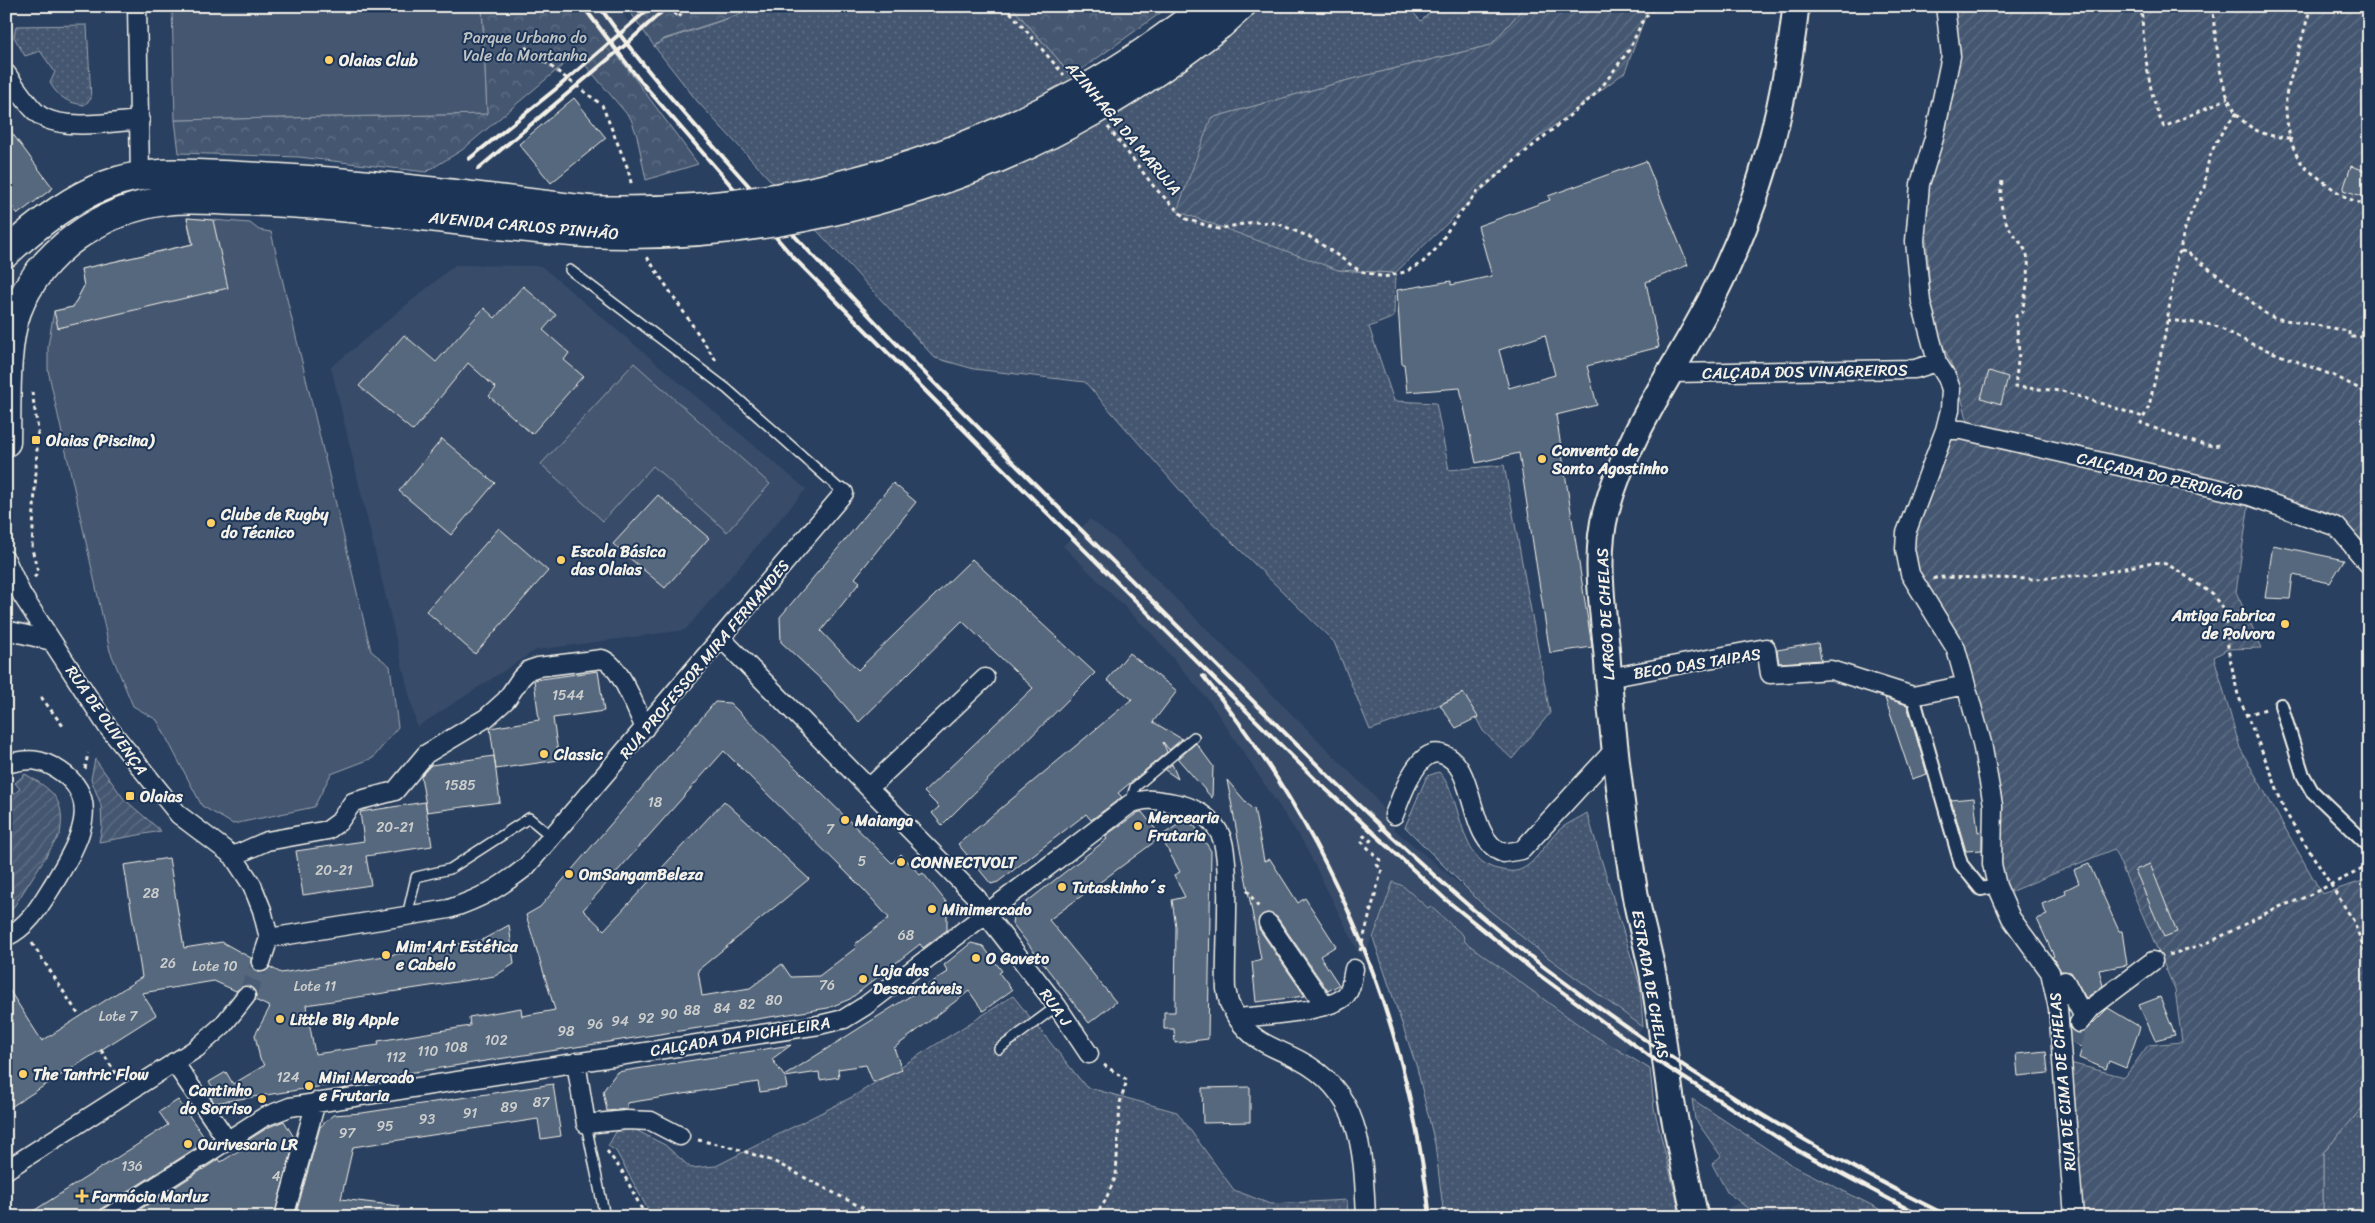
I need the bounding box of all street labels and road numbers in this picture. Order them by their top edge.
street label: AZINHAGA DA MARUJA [1058,54,1189,202]
street label: AVENIDA CARLOS PINHÃO [427,203,620,248]
street label: CALÇADA DOS VINAGREIROS [1702,355,1908,388]
street label: CALÇADA DO PERDIGÃO [2074,443,2246,510]
street label: LARGO DE CHELAS [1588,547,1623,681]
street label: RUA PROFESSOR MIRA FERNANDES [612,553,797,766]
street label: BECO DAS TAIPAS [1631,639,1763,688]
street label: RUA DE OLIVENÇA [58,659,156,782]
street label: ESTRADA DE CHELAS [1623,908,1678,1061]
street label: RUA J [1032,982,1080,1033]
street label: RUA DE CIMA DE CHELAS [2040,991,2085,1172]
street label: CALÇADA DA PICHELEIRA [648,1008,832,1065]

